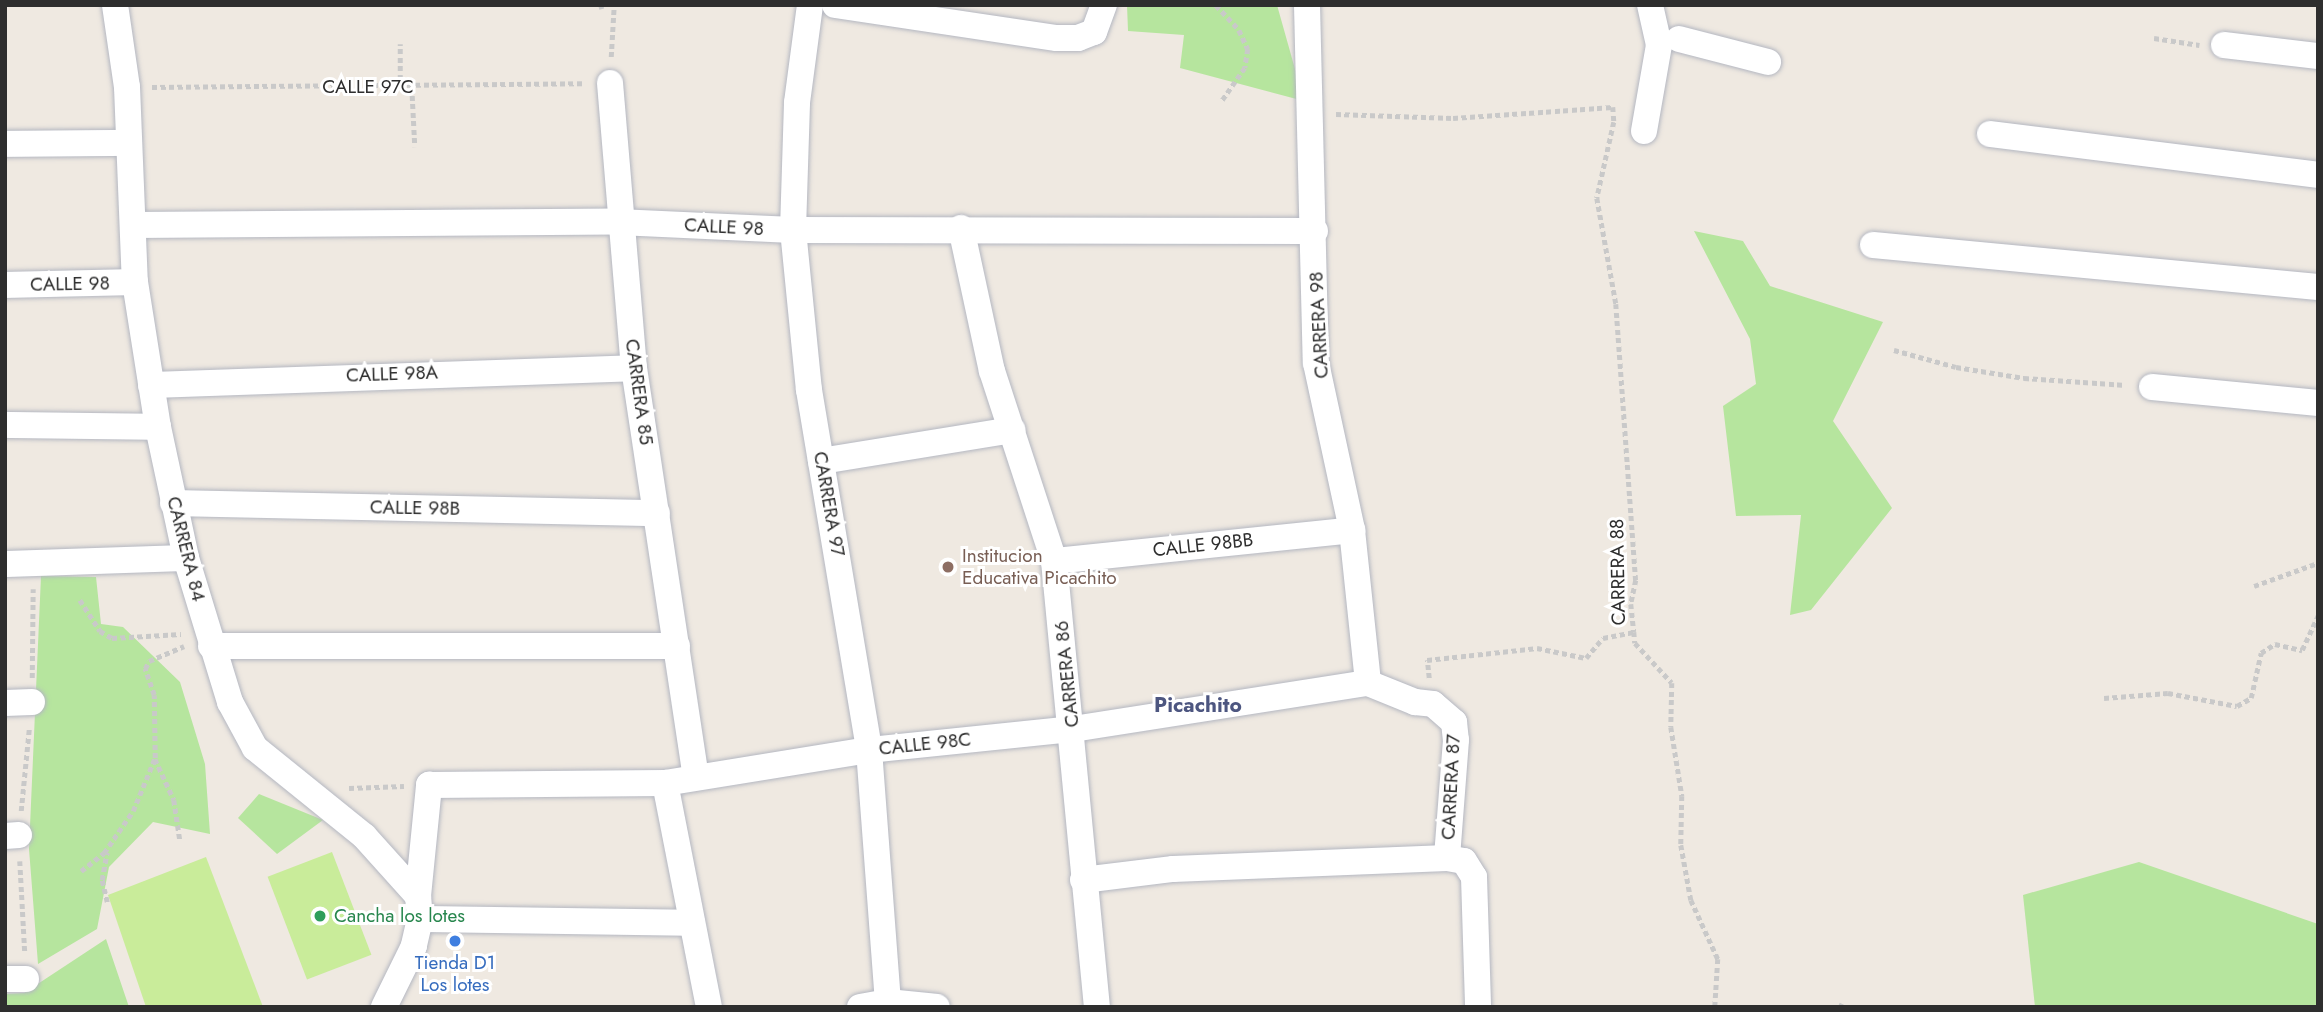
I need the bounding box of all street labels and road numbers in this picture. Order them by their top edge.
street label: CALLE 97C [322,76,414,98]
street label: CALLE 98 [684,214,764,240]
street label: CARRERA 98 [1305,271,1333,379]
street label: CALLE 98 [30,272,110,296]
street label: CARRERA 85 [620,337,658,447]
street label: CALLE 98A [346,361,438,387]
street label: CARRERA 97 [809,450,849,558]
street label: CARRERA 84 [162,494,210,604]
street label: CALLE 98B [370,496,460,520]
street label: CARRERA 88 [1606,518,1630,626]
street label: CALLE 98BB [1152,528,1254,562]
street label: CARRERA 86 [1050,620,1084,728]
street label: CALLE 98C [878,728,972,760]
street label: CARRERA 87 [1437,734,1465,840]

